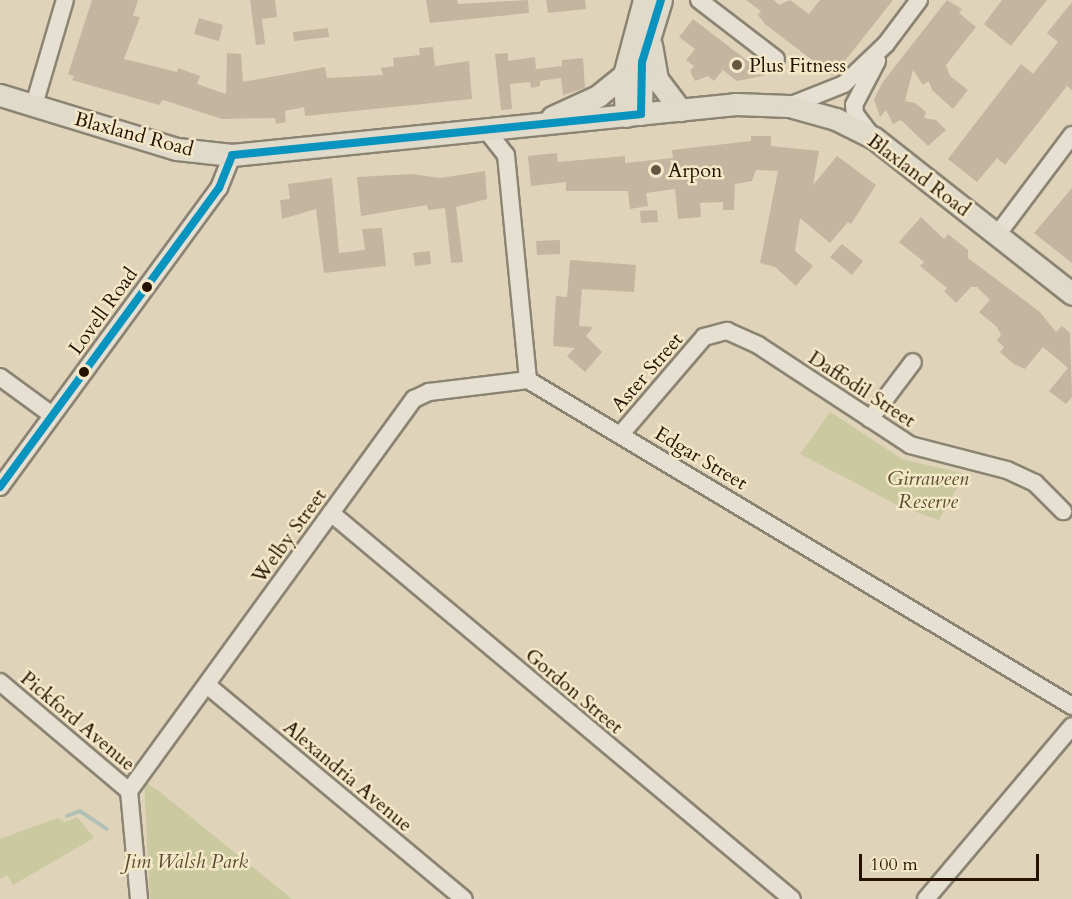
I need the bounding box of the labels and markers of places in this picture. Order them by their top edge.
place label: Plus Fitness [749,53,846,77]
marker: Plus Fitness [730,58,744,72]
place label: Arpon [668,158,722,182]
marker: Arpon [649,163,663,177]
unlabelled marker [141,281,153,293]
unlabelled marker [78,366,90,378]

